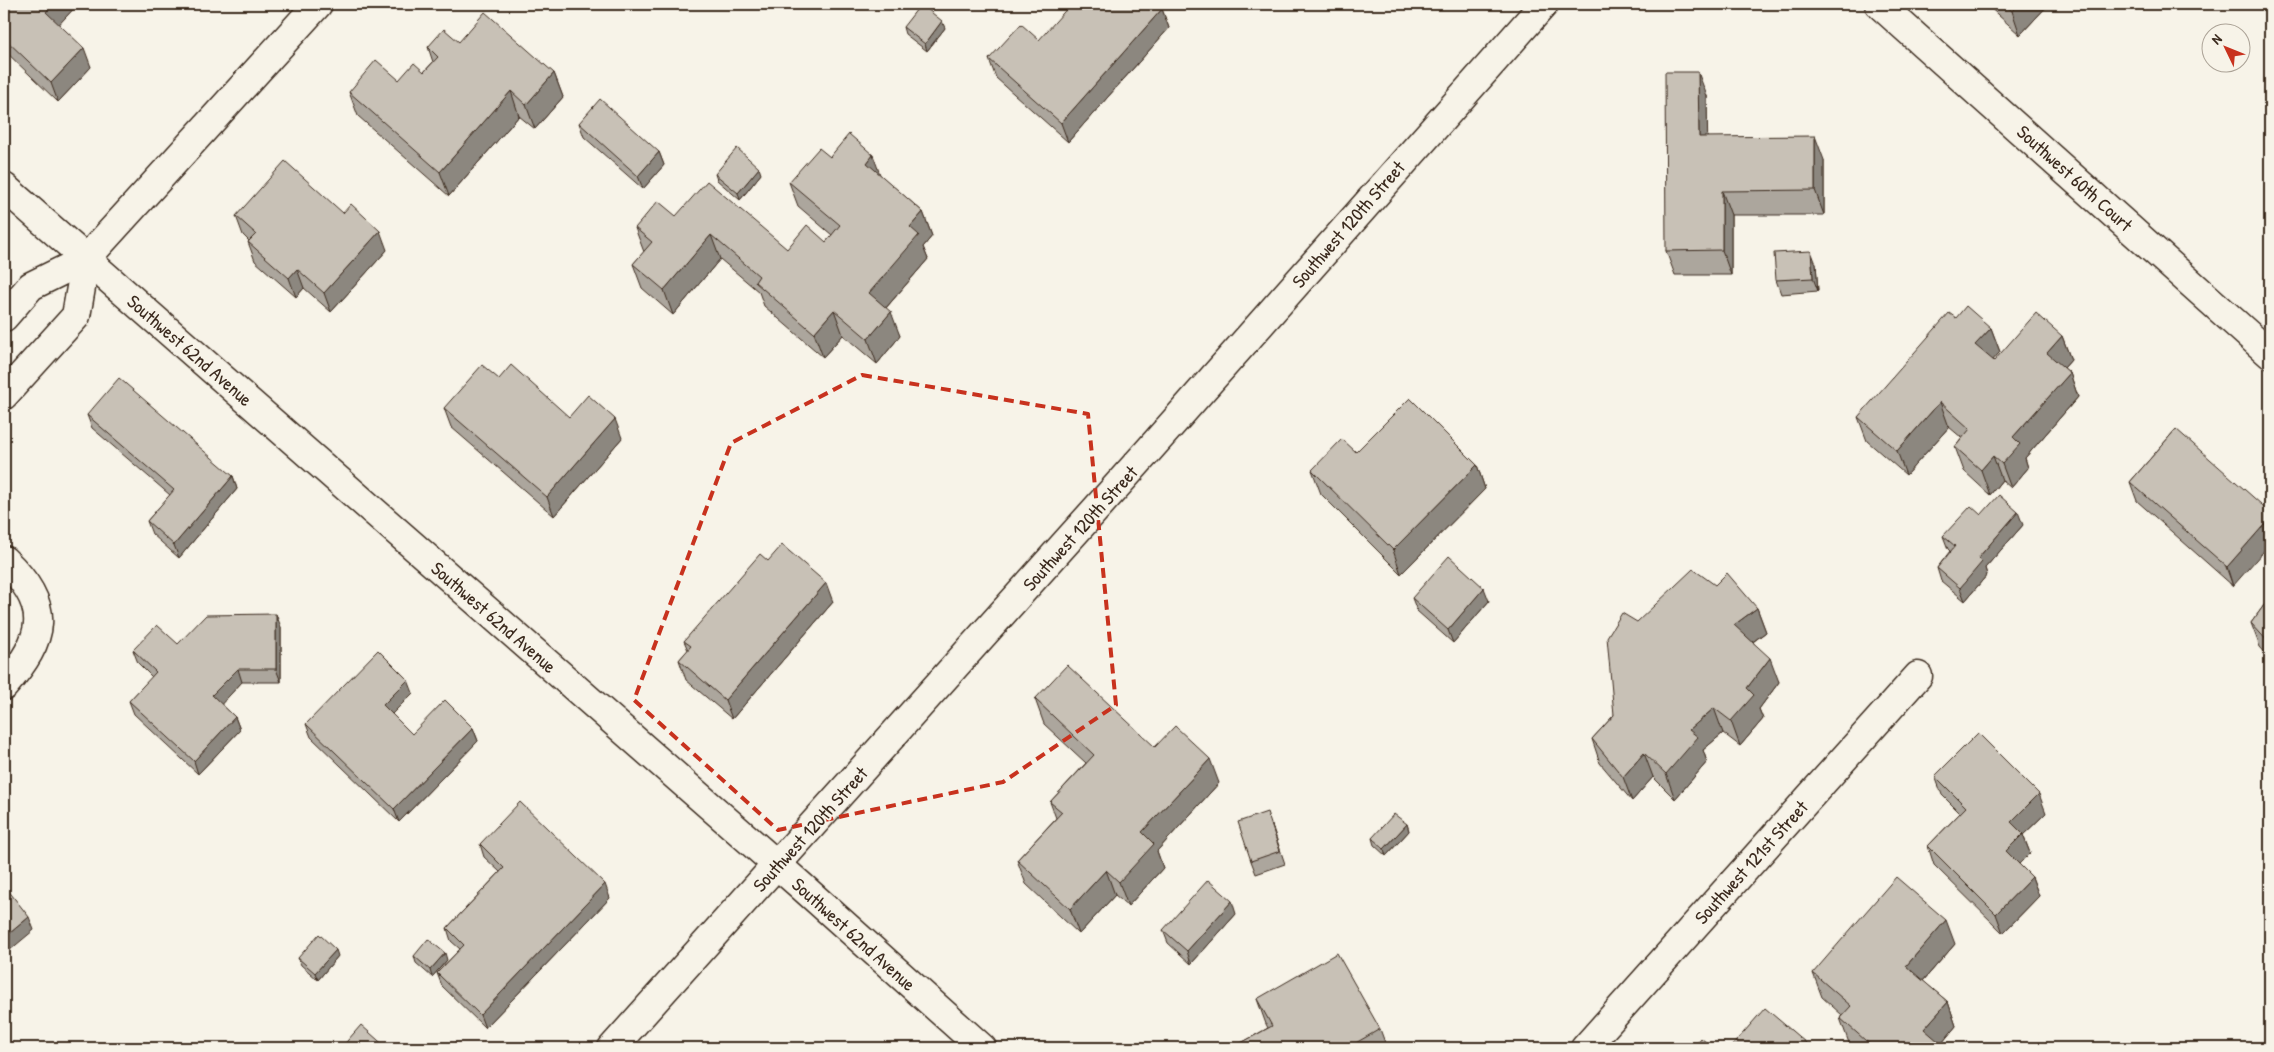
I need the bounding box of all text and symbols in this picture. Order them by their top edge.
north arrow [2202,22,2252,72]
text: N [2207,29,2226,48]
street label: Southwest 60th Court [2011,119,2139,237]
street label: Southwest 120th Street [1286,155,1411,293]
street label: Southwest 62nd Avenue [122,288,259,412]
street label: Southwest 120th Street [1017,459,1144,596]
street label: Southwest 62nd Avenue [426,555,563,679]
street label: Southwest 120th Street [747,760,874,897]
street label: Southwest 121st Street [1688,794,1814,929]
street label: Southwest 62nd Avenue [787,871,922,997]

